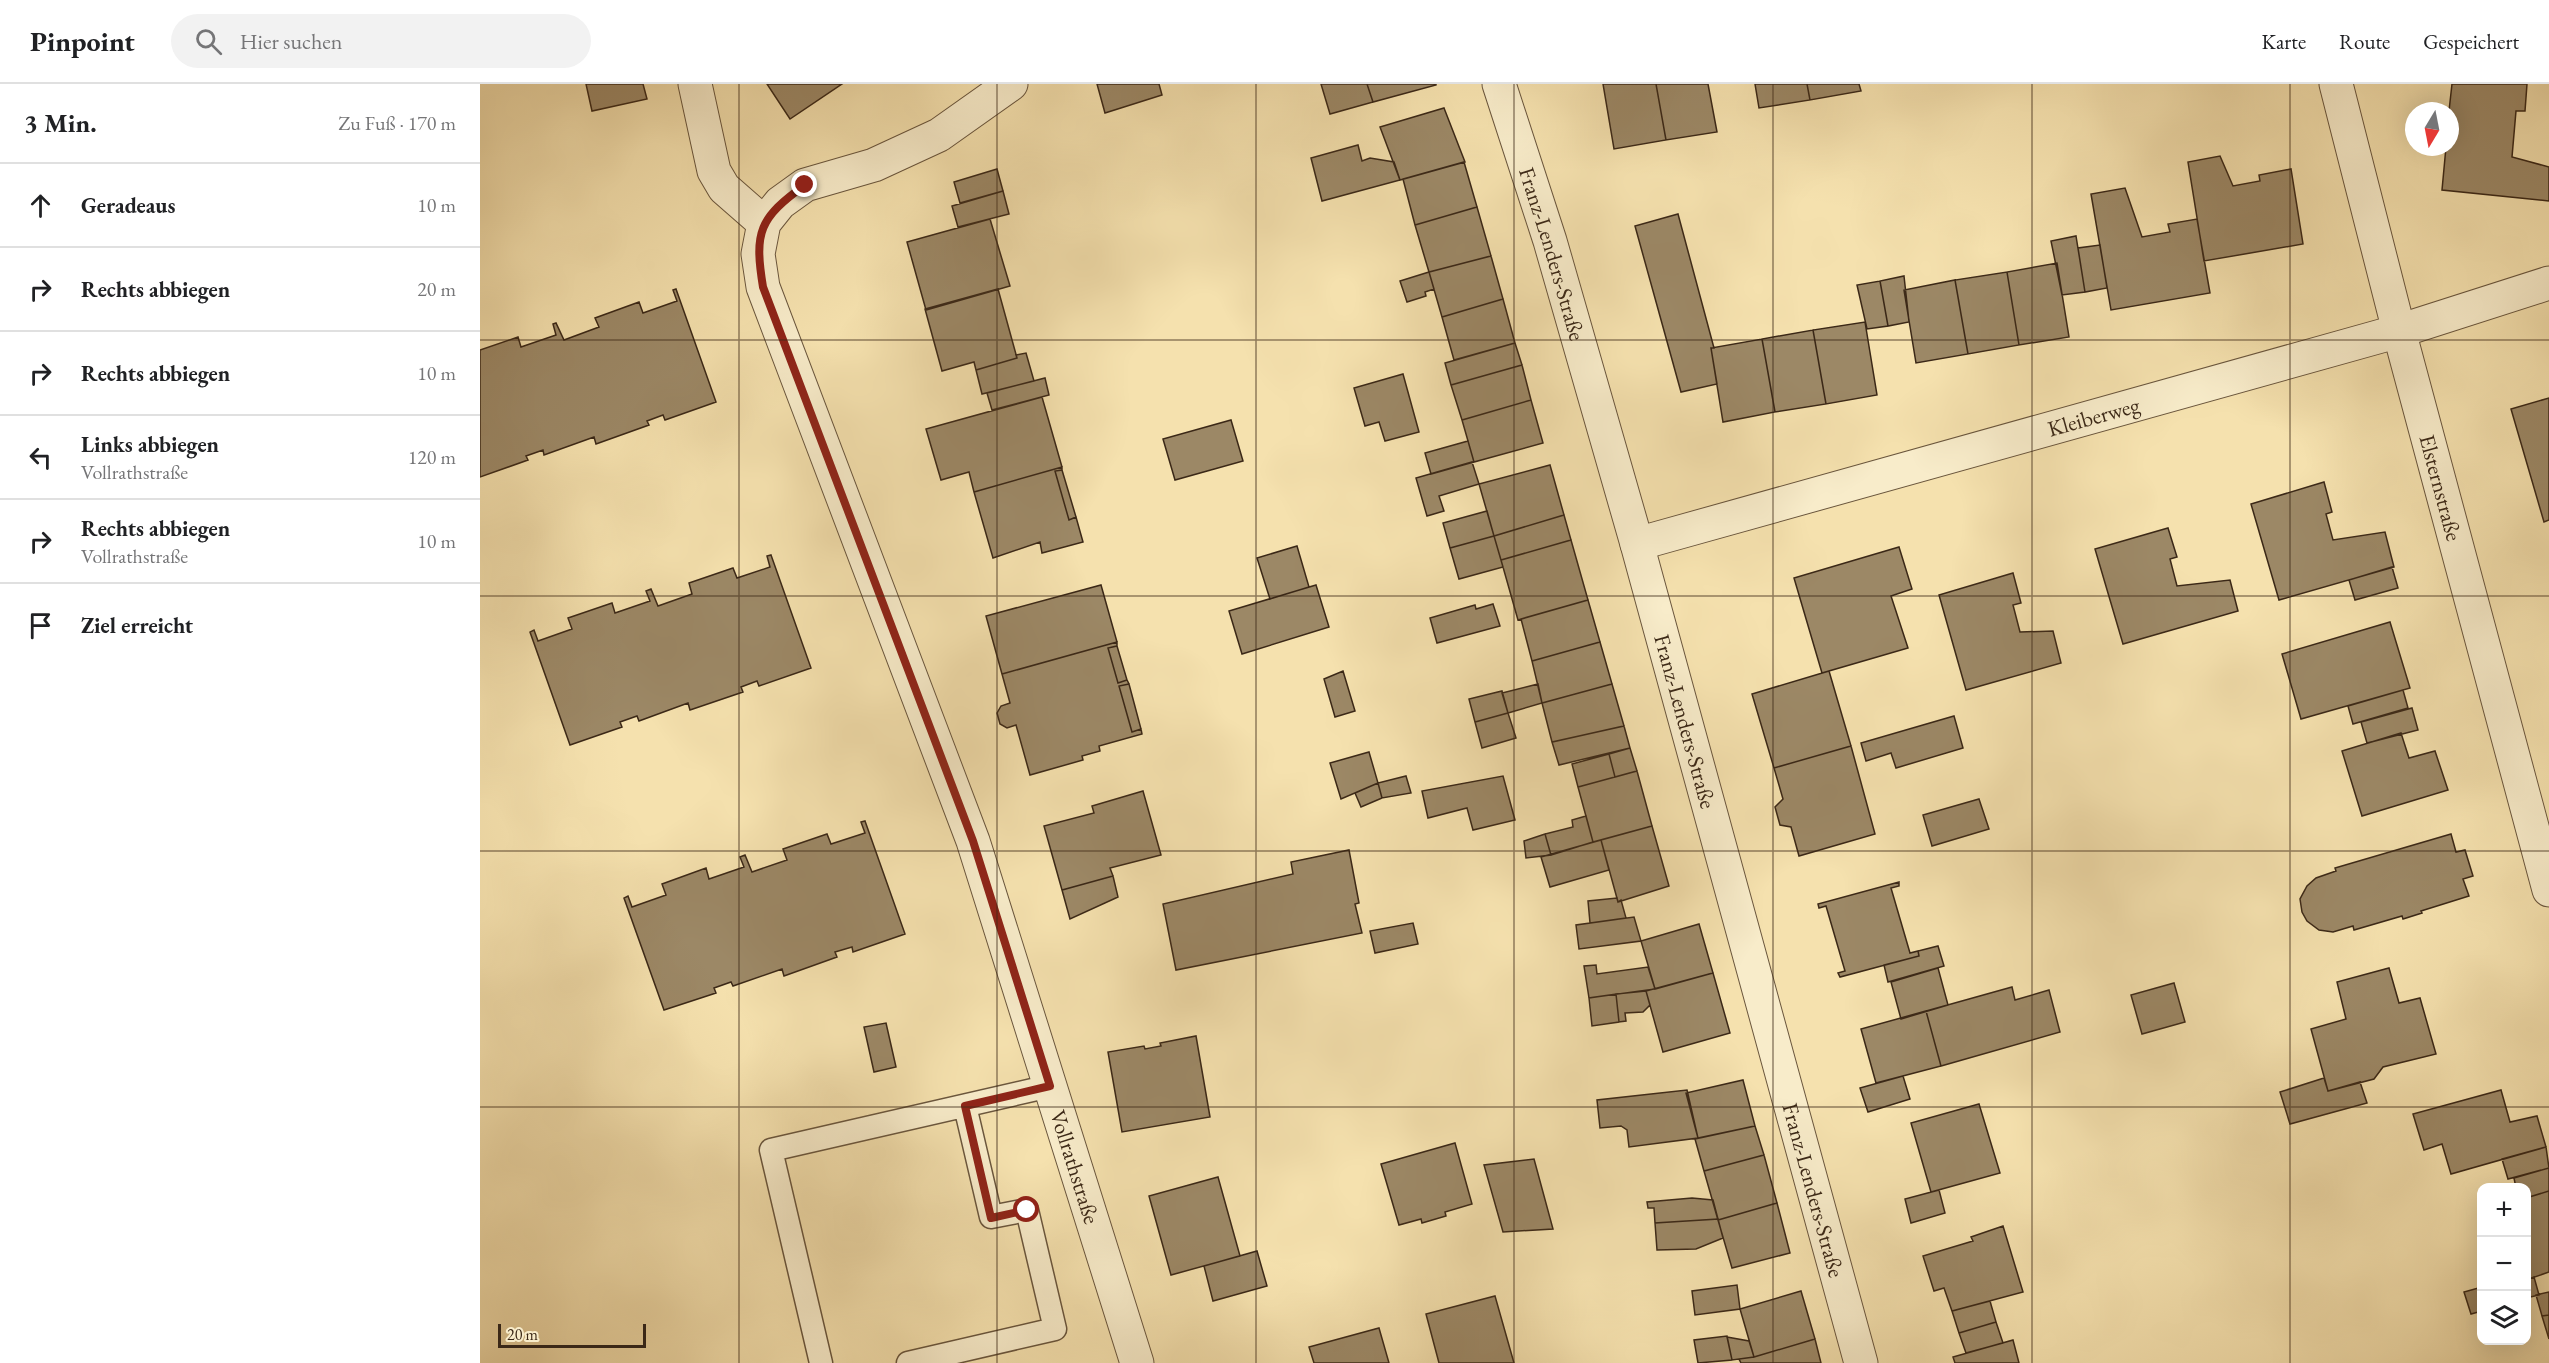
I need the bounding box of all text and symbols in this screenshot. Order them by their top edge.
search box [171,14,591,68]
text: Pinpoint [30,23,135,59]
icon: search [192,25,225,58]
text: Hier suchen [240,27,342,56]
text: Karte [2262,28,2306,55]
text: Route [2339,28,2390,55]
text: Gespeichert [2423,28,2519,55]
north arrow [2405,102,2459,156]
text: 3 Min. [24,106,97,140]
text: Zu Fuß · 170 m [338,110,456,136]
street label: Franz-Lenders-Straße [1512,163,1592,344]
route end [791,171,817,197]
icon: ahead [24,189,57,222]
text: Geradeaus [81,191,175,220]
text: 10 m [417,192,456,218]
icon: right [24,273,57,306]
text: Rechts abbiegen [81,275,230,304]
text: 20 m [417,276,456,302]
icon: right [24,357,57,390]
text: Rechts abbiegen [81,359,230,388]
text: 10 m [417,360,456,386]
street label: Kleiberweg [2044,390,2143,443]
text: Links abbiegen [81,430,219,459]
street label: Elsternstraße [2413,431,2469,544]
icon: left [24,441,57,474]
text: 120 m [408,444,456,470]
text: Vollrathstraße [81,459,188,485]
text: Rechts abbiegen [81,514,230,543]
icon: right [24,525,57,558]
text: 10 m [417,528,456,554]
text: Vollrathstraße [81,543,188,569]
icon: arrive [24,609,57,642]
text: Ziel erreicht [81,611,193,640]
street label: Franz-Lenders-Straße [1648,631,1723,812]
street label: Franz-Lenders-Straße [1776,1099,1851,1281]
street label: Vollrathstraße [1044,1106,1107,1228]
map controls [2477,1183,2531,1345]
button: + [2477,1183,2531,1237]
route start [1013,1196,1039,1222]
button: − [2477,1237,2531,1291]
button: layers [2477,1291,2531,1345]
scale bar [498,1321,646,1348]
text: 20 m [507,1324,538,1345]

